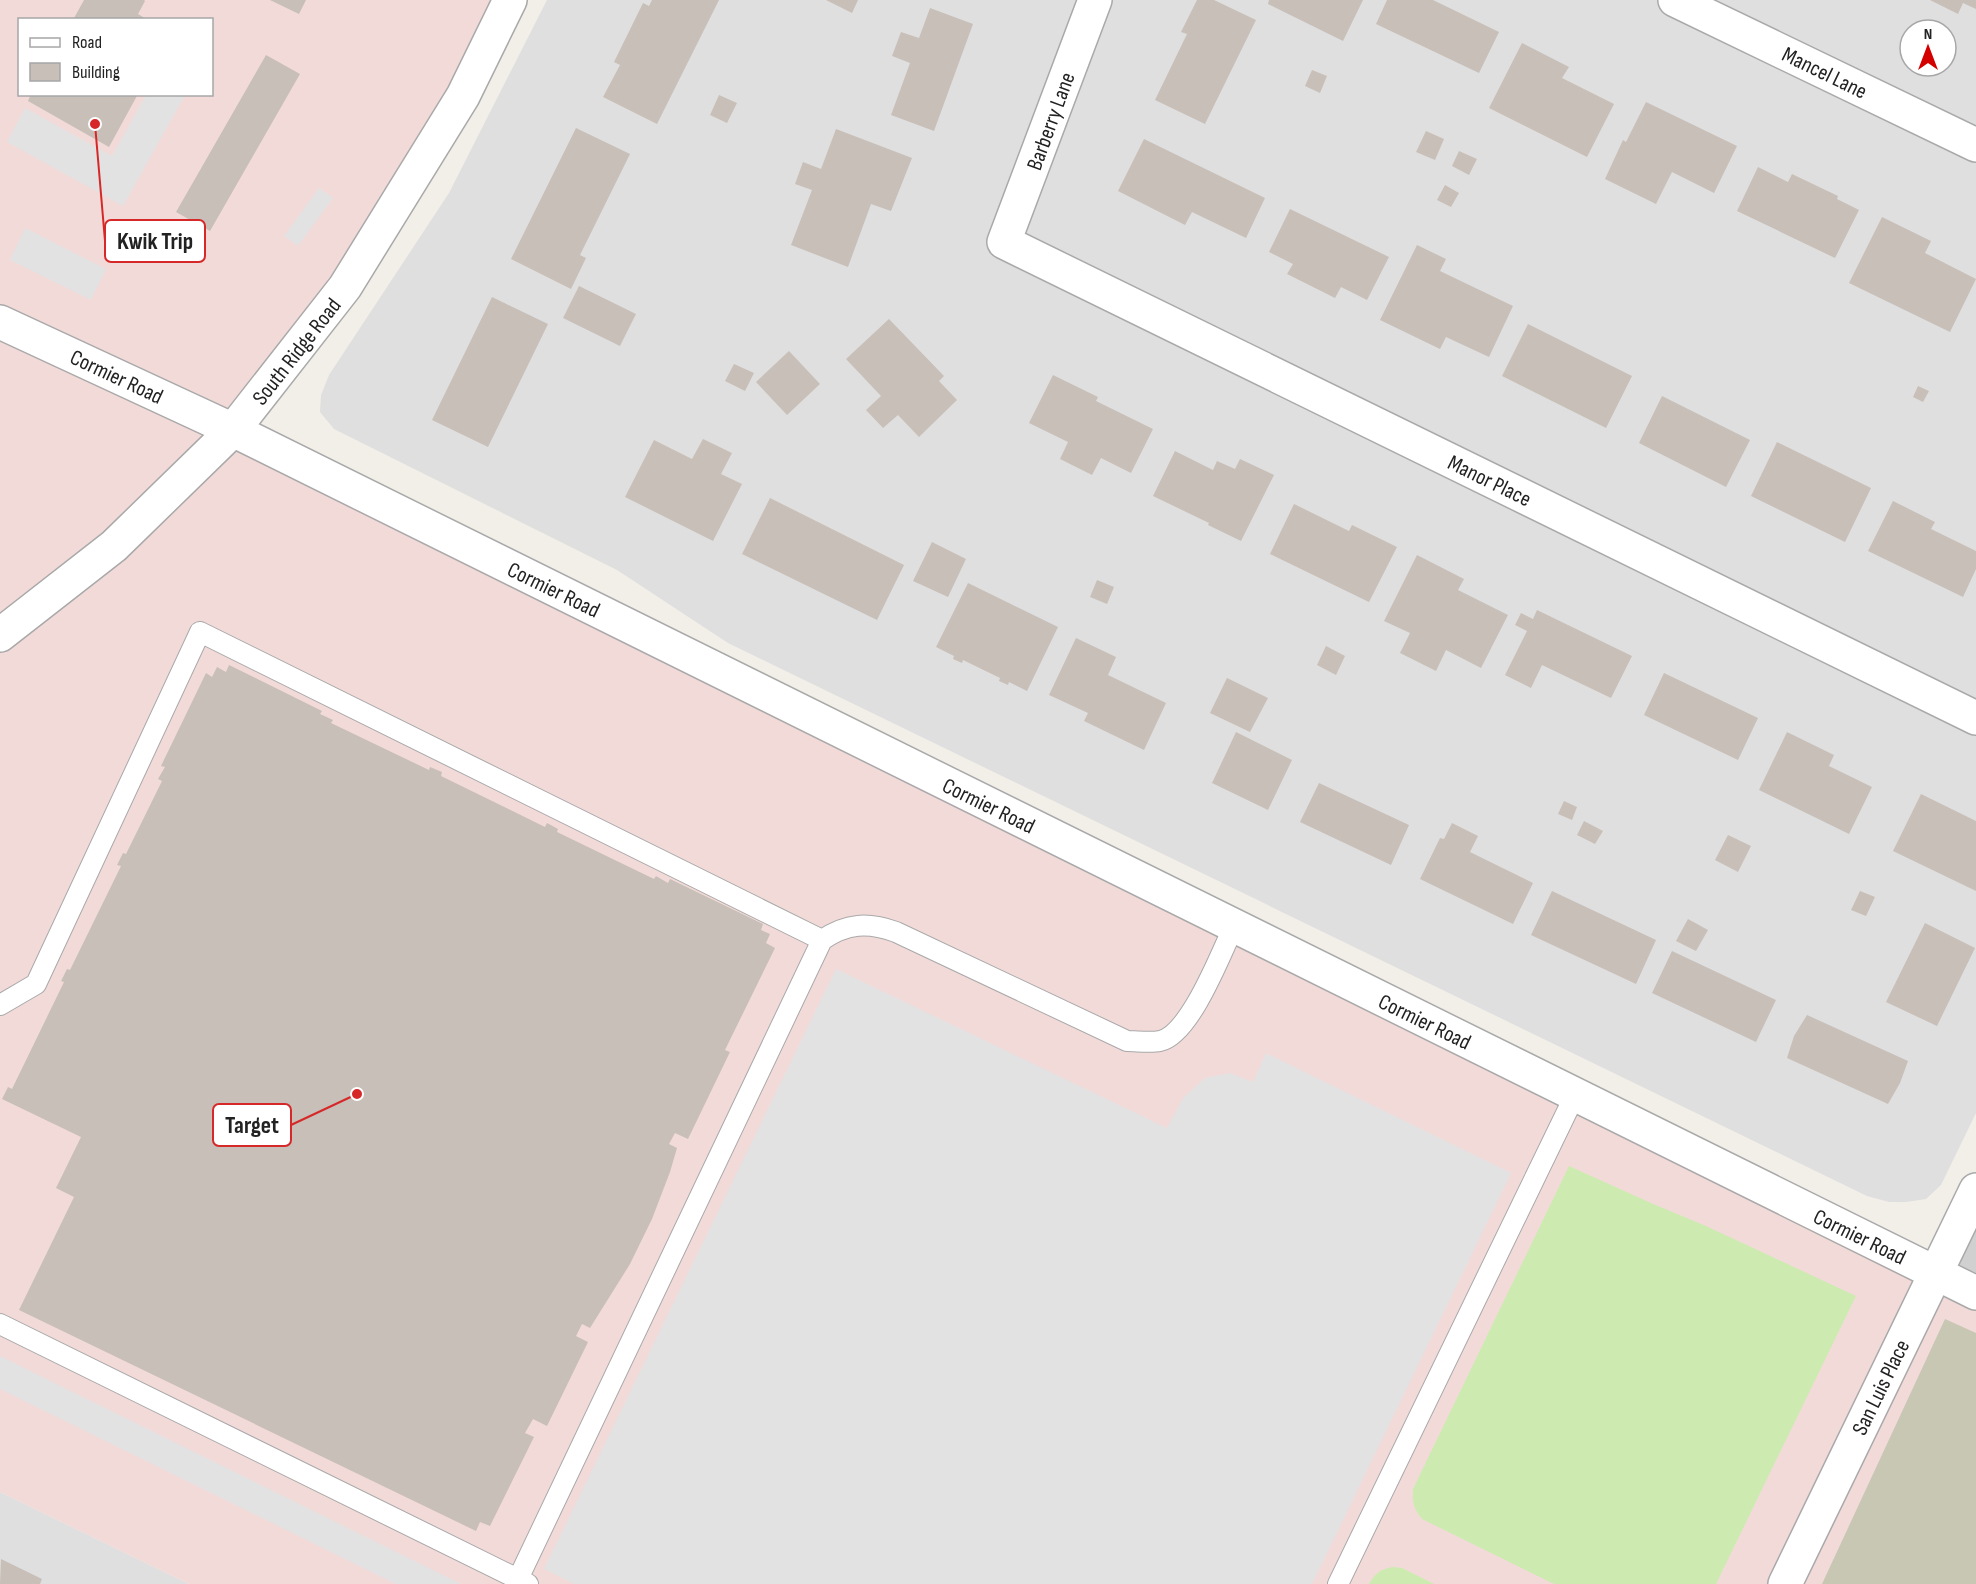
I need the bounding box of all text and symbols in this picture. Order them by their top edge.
legend [18,18,213,96]
north arrow [1898,18,1958,78]
text: N [1924,25,1932,44]
text: Road [72,32,102,53]
street label: Mancel Lane [1778,41,1871,105]
text: Building [72,62,120,83]
street label: Barberry Lane [1021,69,1082,174]
callout: Kwik Trip [105,220,205,262]
text: Kwik Trip [117,227,193,256]
street label: South Ridge Road [247,293,347,411]
street label: Cormier Road [66,344,167,411]
street label: Manor Place [1443,450,1535,513]
street label: Cormier Road [503,556,604,624]
street label: Cormier Road [938,772,1039,840]
street label: Cormier Road [1374,988,1475,1056]
callout: Target [213,1104,291,1146]
text: Target [225,1111,279,1140]
street label: Cormier Road [1809,1203,1910,1271]
street label: San Luis Place [1847,1335,1916,1440]

